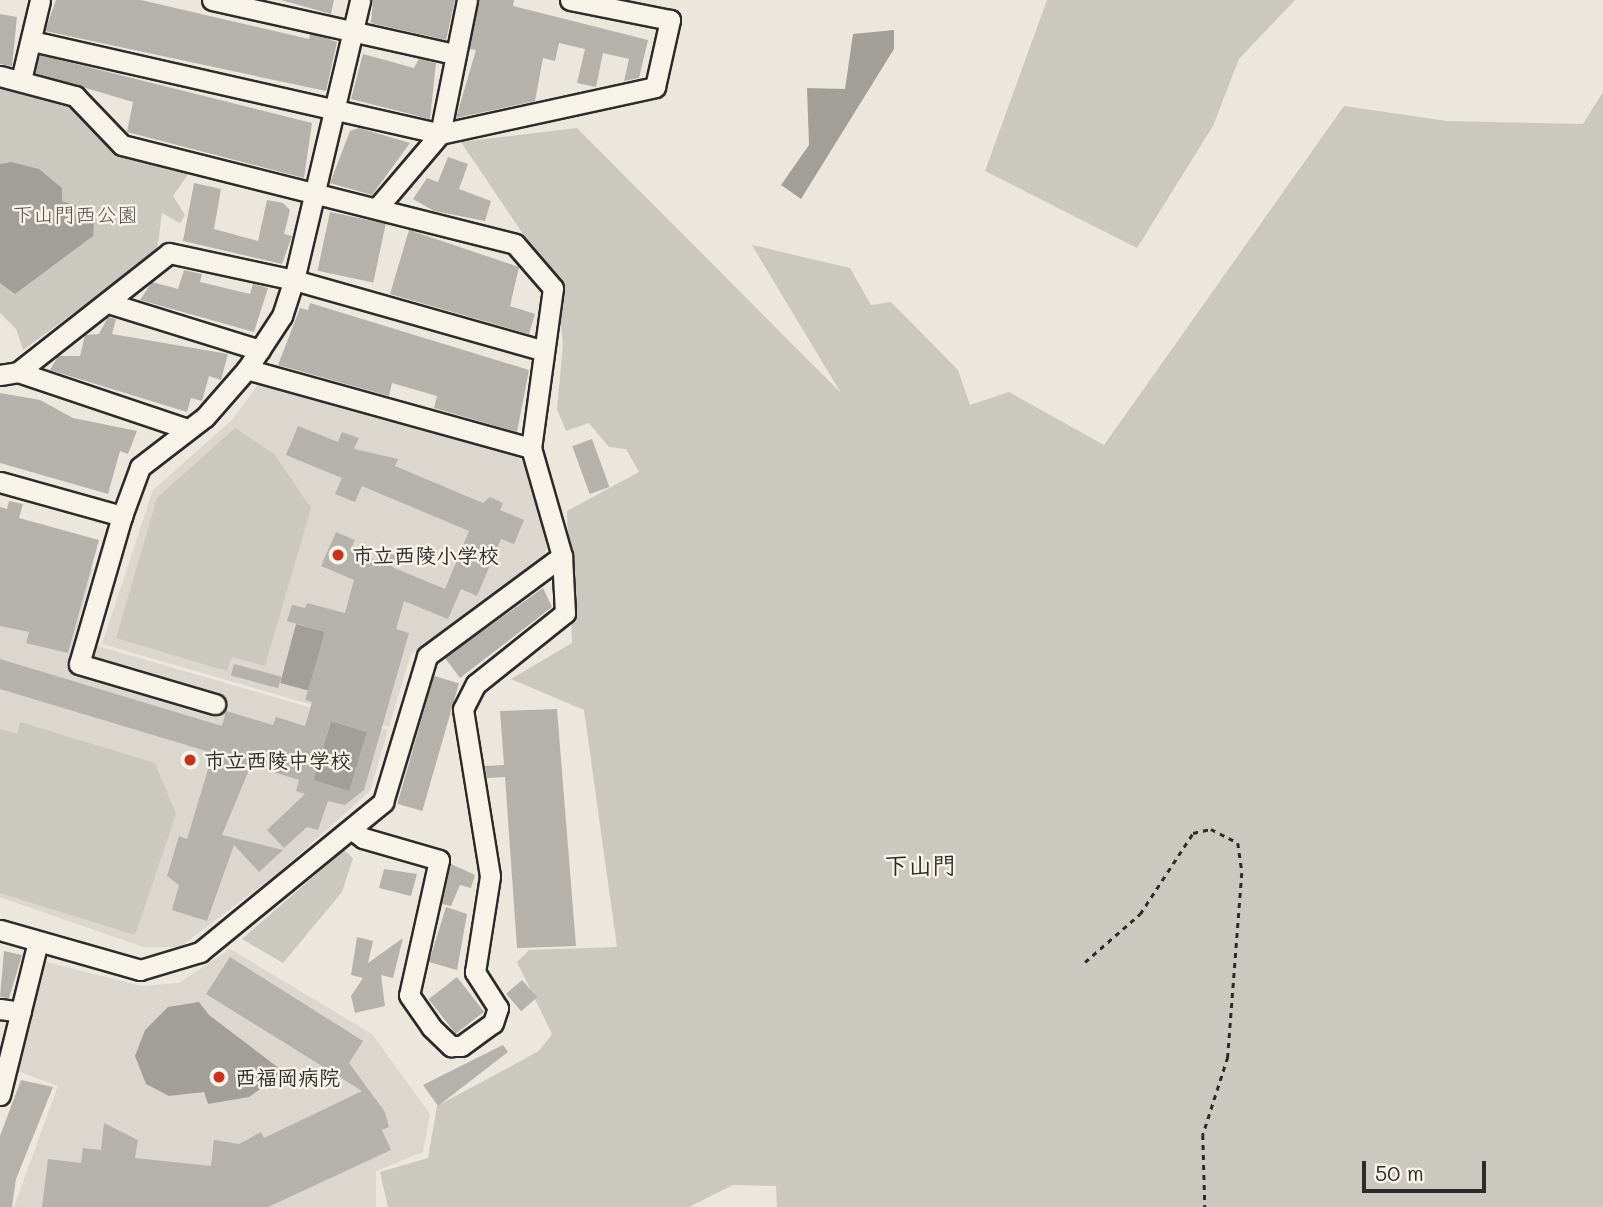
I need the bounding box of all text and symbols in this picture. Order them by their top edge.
park label: 下山門西公園 [12,201,138,227]
place label: 市立西陵小学校 [352,542,499,568]
marker: 市立西陵小学校 [330,547,346,563]
place label: 市立西陵中学校 [204,747,351,773]
marker: 市立西陵中学校 [182,752,198,768]
district label: 下山門 [884,851,956,879]
place label: 西福岡病院 [235,1064,340,1090]
marker: 西福岡病院 [209,1067,229,1087]
scale bar [1365,1148,1489,1192]
text: 50 m [1375,1159,1424,1186]

